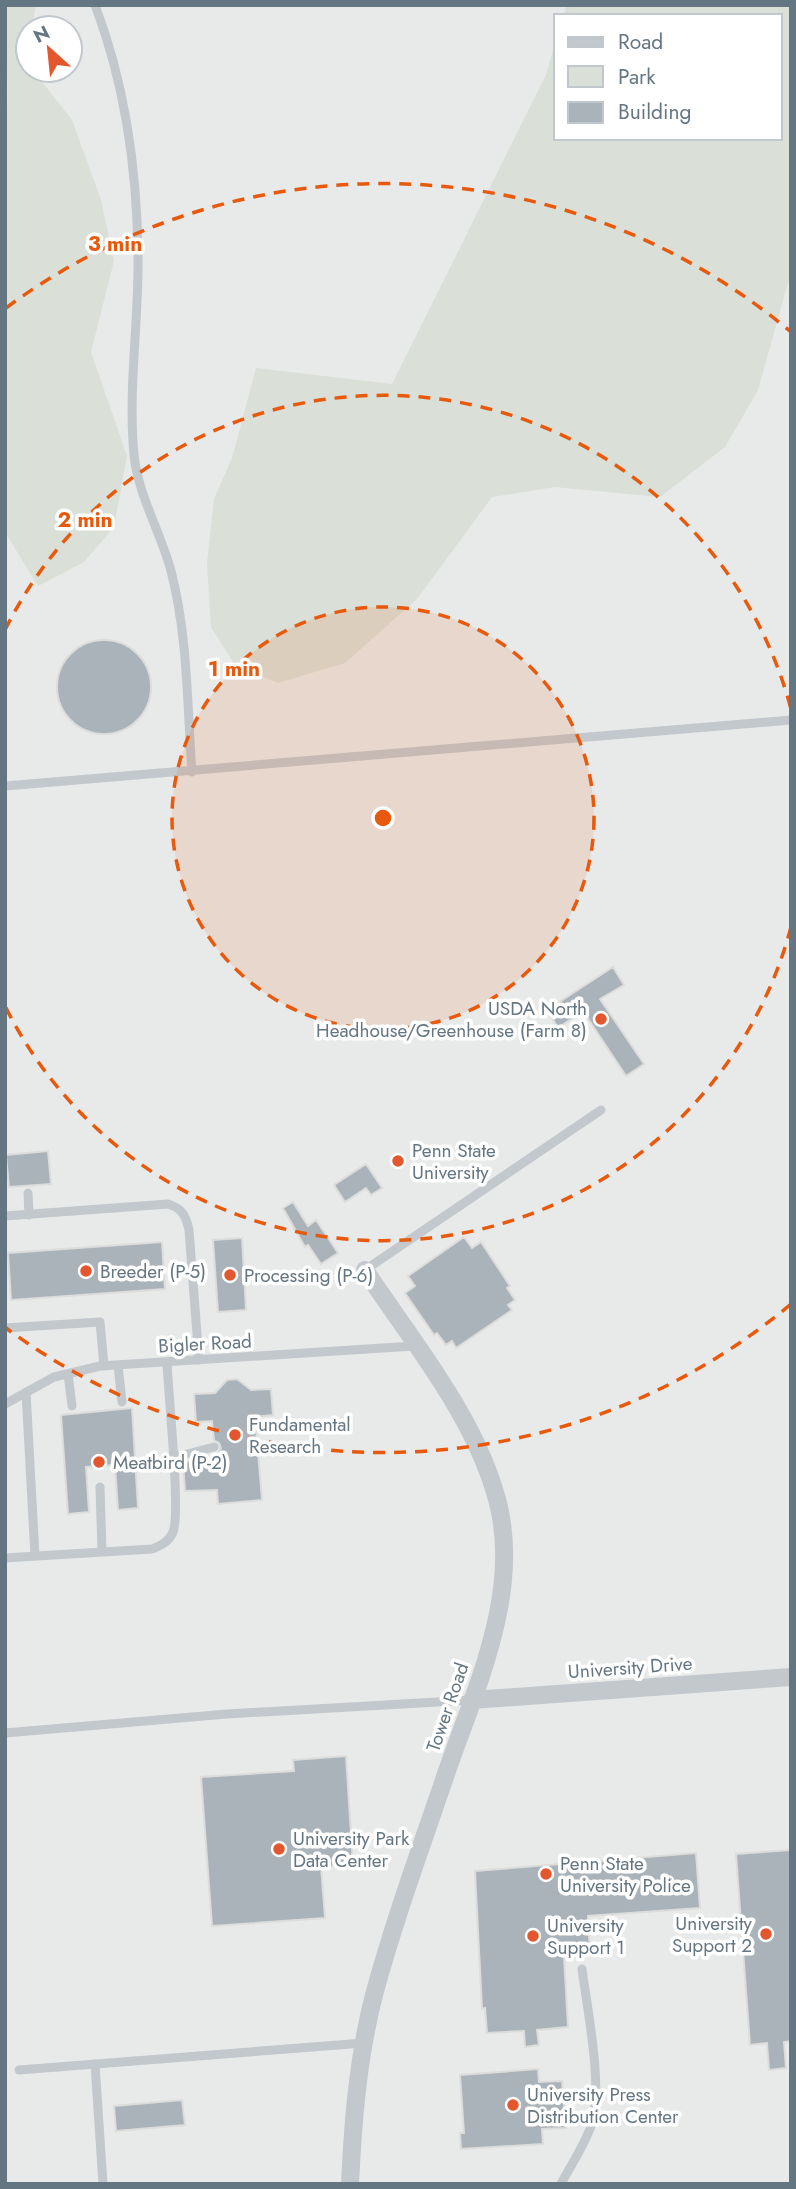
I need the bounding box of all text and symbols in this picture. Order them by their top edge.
north arrow [14,14,84,84]
legend [554,14,782,140]
text: N [29,19,54,50]
text: Road [618,27,663,57]
text: Park [618,62,656,92]
text: Building [618,97,691,127]
text: 3 min [88,229,142,259]
text: 2 min [57,505,113,535]
text: 1 min [208,654,260,684]
centre of rings [371,806,395,830]
place label: USDA North Headhouse/Greenhouse (Farm 8) [316,995,587,1044]
marker: USDA North Headhouse/Greenhouse (Farm 8) [593,1011,609,1027]
place label: Penn State University [412,1137,496,1186]
marker: Penn State University [390,1153,406,1169]
place label: Breeder (P-5) [100,1258,206,1285]
place label: Processing (P-6) [244,1262,373,1289]
marker: Breeder (P-5) [78,1263,94,1279]
marker: Processing (P-6) [222,1267,238,1283]
street label: Bigler Road [158,1328,253,1359]
place label: Fundamental Research [249,1411,351,1460]
marker: Fundamental Research [227,1427,243,1443]
place label: Meatbird (P-2) [113,1449,228,1476]
marker: Meatbird (P-2) [91,1454,107,1470]
street label: University Drive [567,1650,693,1685]
street label: Tower Road [420,1659,475,1755]
place label: University Park Data Center [293,1825,410,1874]
marker: University Park Data Center [271,1841,287,1857]
place label: Penn State University Police [560,1850,691,1899]
marker: Penn State University Police [538,1866,554,1882]
place label: University Support 2 [672,1910,753,1959]
place label: University Support 1 [547,1912,625,1961]
marker: University Support 2 [758,1926,774,1942]
marker: University Support 1 [525,1928,541,1944]
place label: University Press Distribution Center [527,2081,679,2130]
marker: University Press Distribution Center [505,2097,521,2113]

